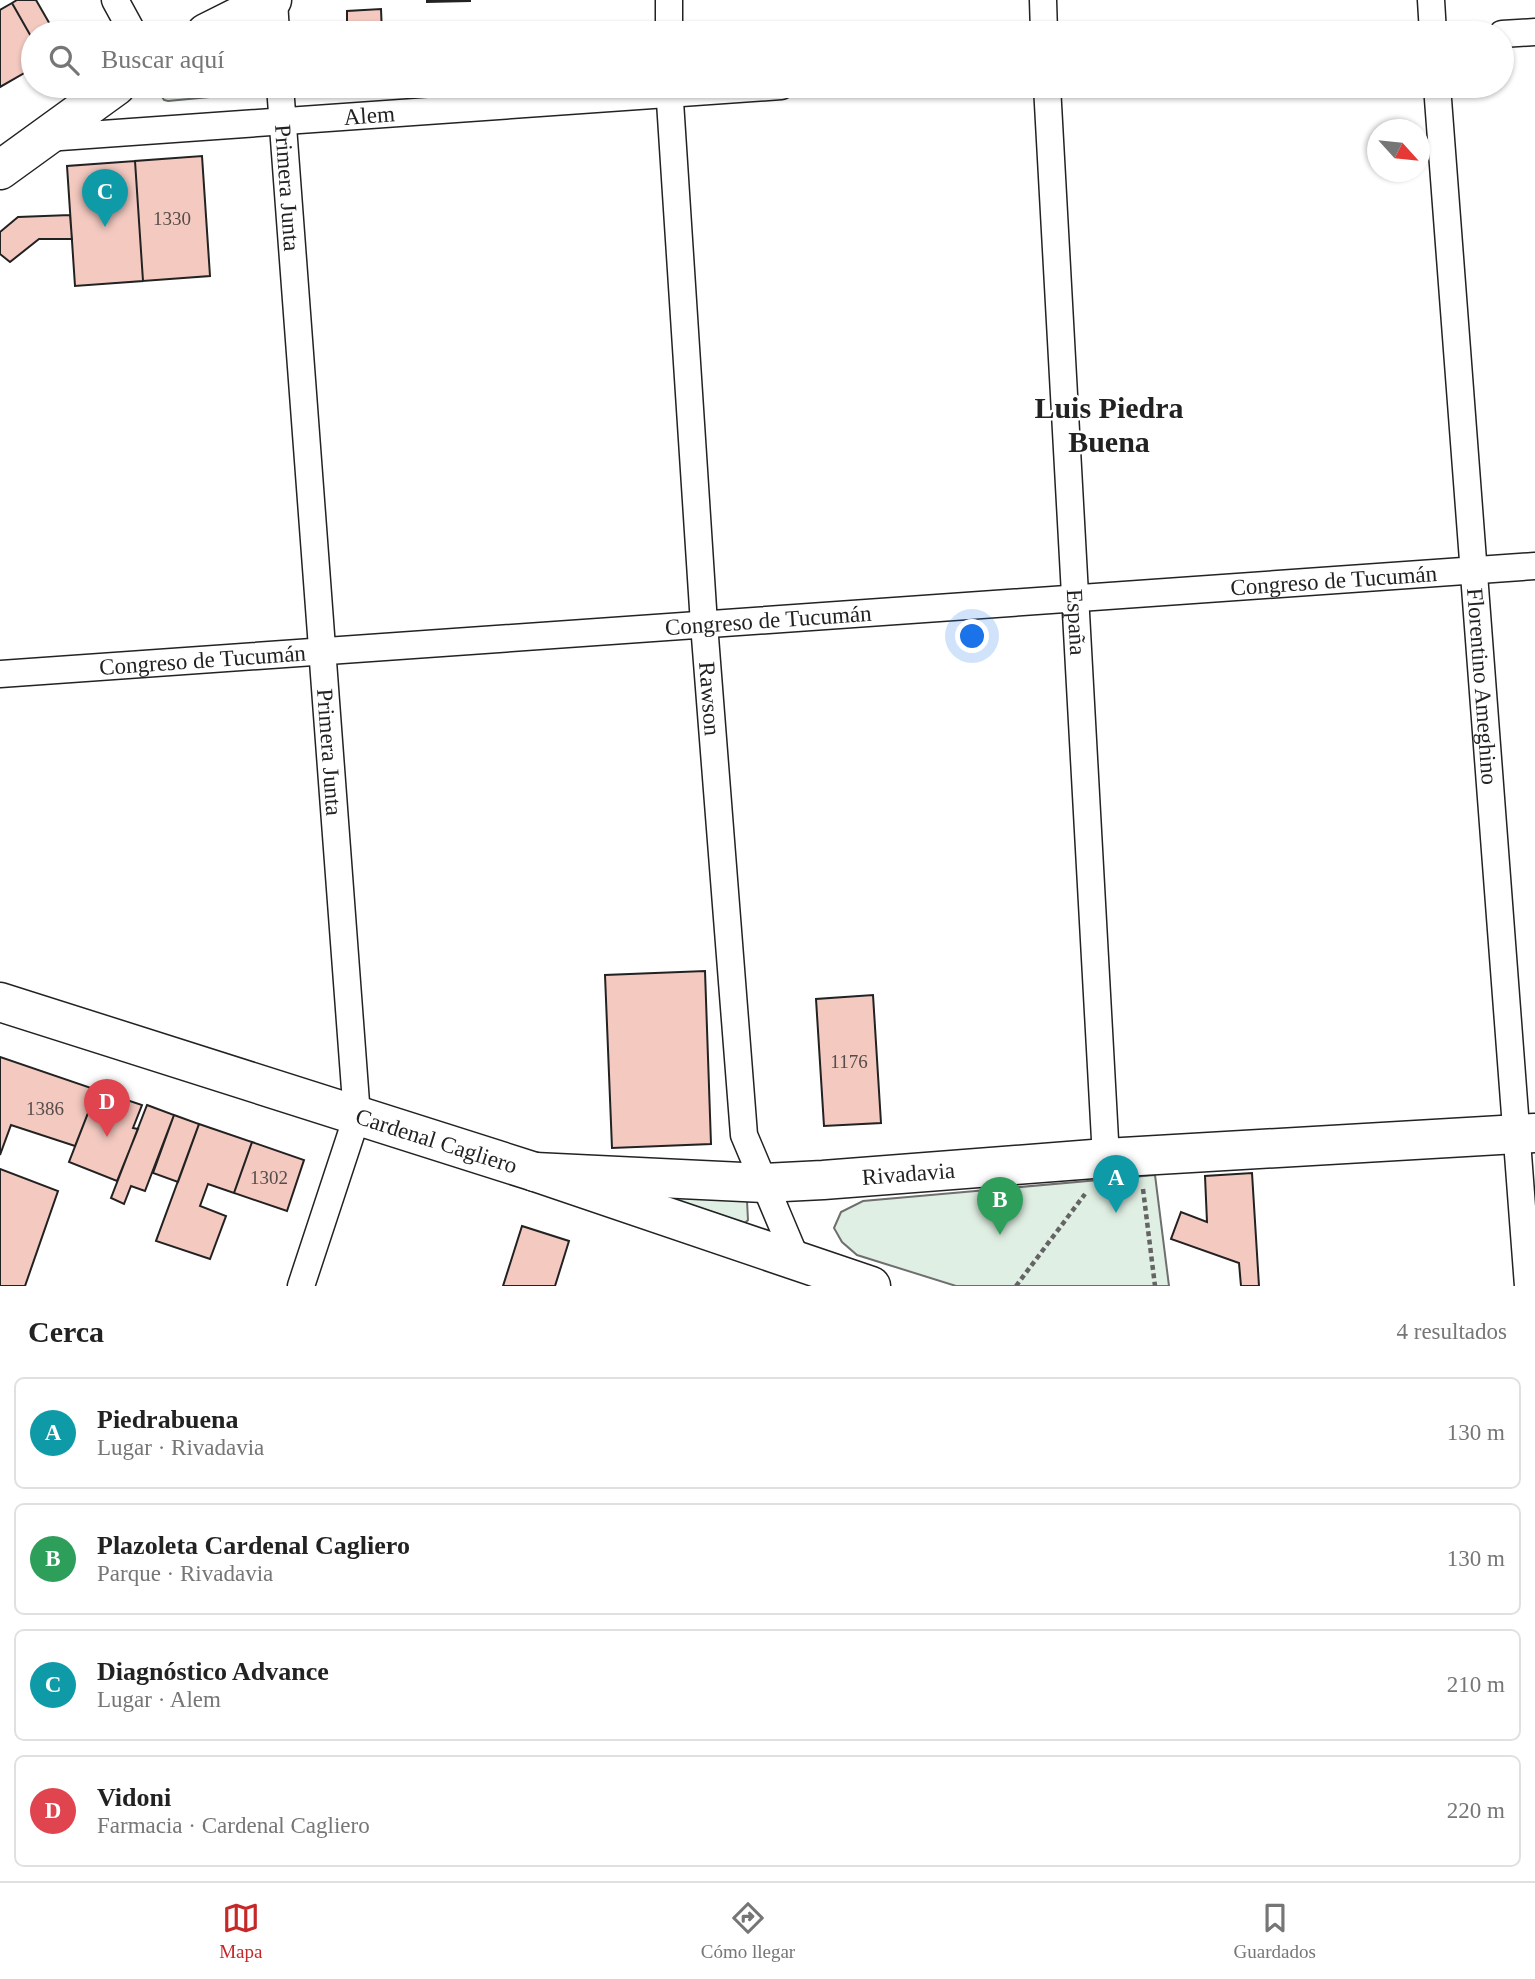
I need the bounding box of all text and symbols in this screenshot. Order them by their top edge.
search box [21,21,1514,98]
icon: search [45,41,83,79]
text: Buscar aquí [101,45,224,74]
street label: Alem [343,101,396,130]
north arrow [1367,119,1430,182]
street label: Primera Junta [270,123,304,252]
pin: C [82,169,128,227]
house number: 1330 [153,208,191,229]
district label: Luis Piedra Buena [1034,391,1184,458]
street label: Congreso de Tucumán [1230,561,1438,600]
street label: Florentino Ameghino [1462,587,1502,786]
street label: España [1062,588,1090,656]
street label: Congreso de Tucumán [664,601,873,640]
your location [955,619,989,653]
street label: Congreso de Tucumán [98,640,307,680]
street label: Rawson [694,661,725,737]
street label: Primera Junta [312,688,347,817]
house number: 1176 [830,1051,868,1072]
pin: D [84,1079,130,1137]
house number: 1386 [26,1098,64,1119]
street label: Cardenal Cagliero [352,1104,520,1179]
pin: A [1093,1155,1139,1213]
street label: Rivadavia [861,1158,956,1190]
house number: 1302 [250,1167,288,1188]
pin: B [977,1177,1023,1235]
text: Cerca [28,1315,104,1348]
text: 4 resultados [1396,1319,1507,1344]
text: Piedrabuena [97,1405,239,1434]
text: A [45,1420,61,1445]
text: 130 m [1447,1420,1505,1445]
text: Lugar · Rivadavia [97,1435,264,1460]
text: Plazoleta Cardenal Cagliero [97,1531,410,1560]
text: B [45,1546,61,1571]
text: 130 m [1447,1546,1505,1571]
text: Parque · Rivadavia [97,1561,273,1586]
text: Diagnóstico Advance [97,1657,329,1686]
text: C [45,1672,61,1697]
text: 210 m [1447,1672,1505,1697]
text: Lugar · Alem [97,1687,221,1712]
text: Vidoni [97,1783,171,1812]
text: D [45,1798,61,1823]
text: 220 m [1447,1798,1505,1823]
text: Farmacia · Cardenal Cagliero [97,1813,370,1838]
tab: Mapa [219,1899,262,1963]
tab: Cómo llegar [701,1899,795,1963]
tab: Guardados [1234,1899,1316,1963]

